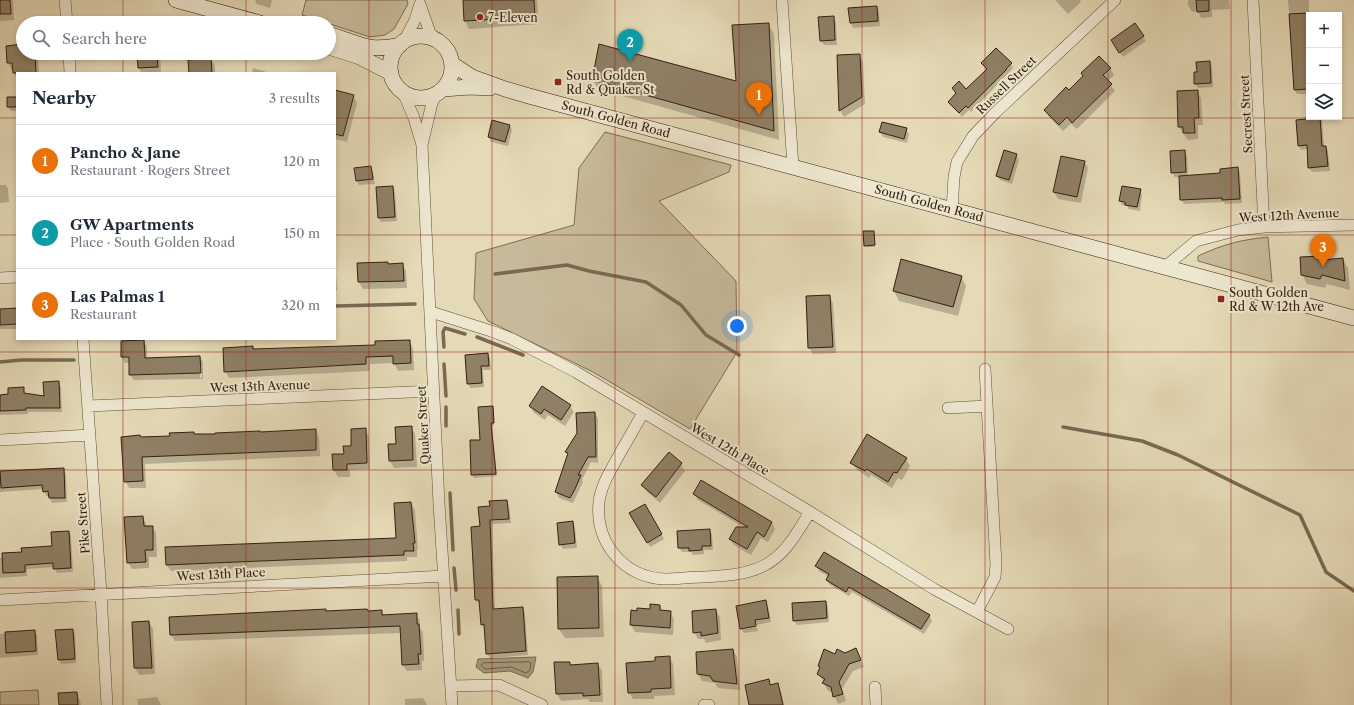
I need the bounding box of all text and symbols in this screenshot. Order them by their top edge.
place label: 7-Eleven [488,10,538,25]
marker: 7-Eleven [475,12,485,22]
map controls [1306,12,1342,120]
button: + [1306,12,1342,48]
search box [16,16,336,60]
icon: search [30,27,52,49]
text: Search here [62,29,147,48]
pin: 2 [617,29,643,62]
button: − [1306,48,1342,84]
street label: Russell Street [973,52,1040,117]
place label: South Golden Rd & Quaker St [566,68,655,97]
street label: Secrest Street [1236,74,1256,154]
marker: South Golden Rd & Quaker St [553,77,563,87]
pin: 1 [746,82,772,115]
button: layers [1306,84,1342,120]
text: Nearby [32,88,96,108]
text: 3 results [269,90,320,106]
street label: South Golden Road [560,97,673,141]
text: Pancho & Jane [70,143,180,162]
text: 1 [42,153,48,169]
text: 120 m [283,153,320,169]
text: Restaurant · Rogers Street [70,162,230,178]
street label: South Golden Road [873,181,986,225]
street label: West 12th Avenue [1237,205,1340,225]
text: GW Apartments [70,215,194,234]
text: 2 [41,225,49,241]
text: 150 m [284,225,320,241]
text: Place · South Golden Road [70,234,235,250]
pin: 3 [1310,234,1336,267]
place label: South Golden Rd & W 12th Ave [1229,285,1324,314]
text: Las Palmas 1 [70,287,165,306]
marker: South Golden Rd & W 12th Ave [1216,294,1226,304]
text: 3 [41,297,49,313]
text: 320 m [282,297,320,313]
text: Restaurant [70,306,137,322]
your location [727,316,747,336]
street label: West 13th Avenue [209,377,311,395]
street label: Quaker Street [413,384,433,465]
street label: West 12th Place [687,419,772,479]
street label: Pike Street [73,491,93,554]
street label: West 13th Place [175,564,266,584]

